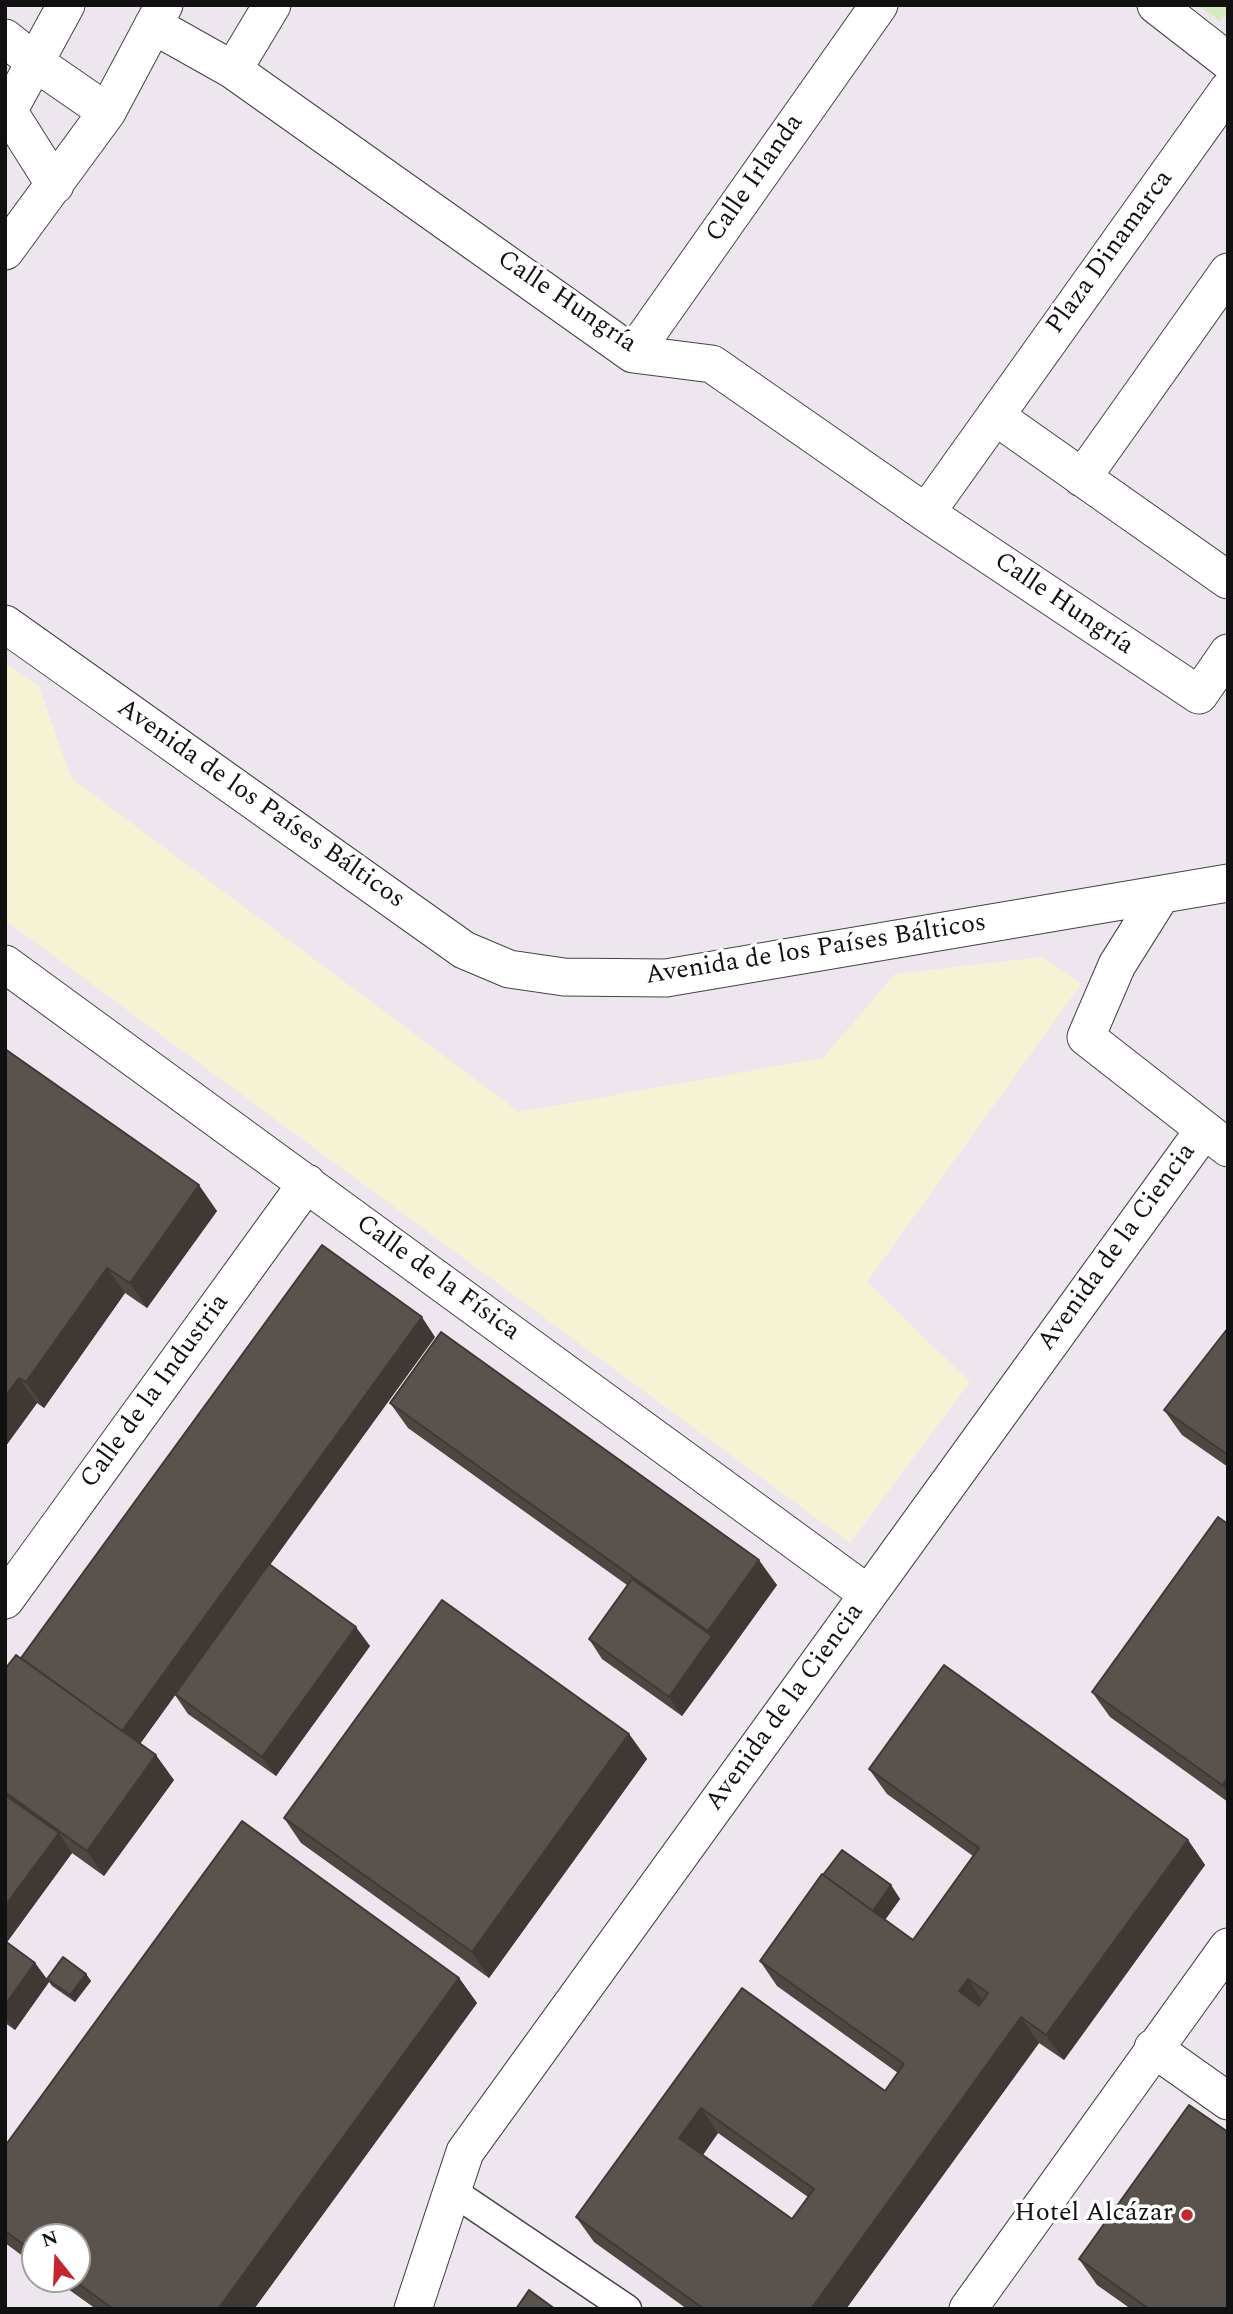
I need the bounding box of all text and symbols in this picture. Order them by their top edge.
street label: Calle Irlanda [700,109,812,249]
street label: Plaza Dinamarca [1041,165,1181,341]
street label: Calle Hungría [490,245,642,361]
street label: Calle Hungría [987,547,1139,663]
street label: Avenida de los Países Bálticos [110,693,410,917]
street label: Avenida de los Países Bálticos [644,909,988,993]
street label: Avenida de la Ciencia [1032,1138,1204,1358]
street label: Calle de la Física [349,1209,525,1349]
street label: Calle de la Industria [75,1289,237,1495]
street label: Avenida de la Ciencia [700,1598,872,1818]
place label: Hotel Alcázar [1015,2199,1173,2231]
marker: Hotel Alcázar [1179,2207,1195,2223]
north arrow [21,2223,91,2293]
text: N [38,2223,62,2256]

